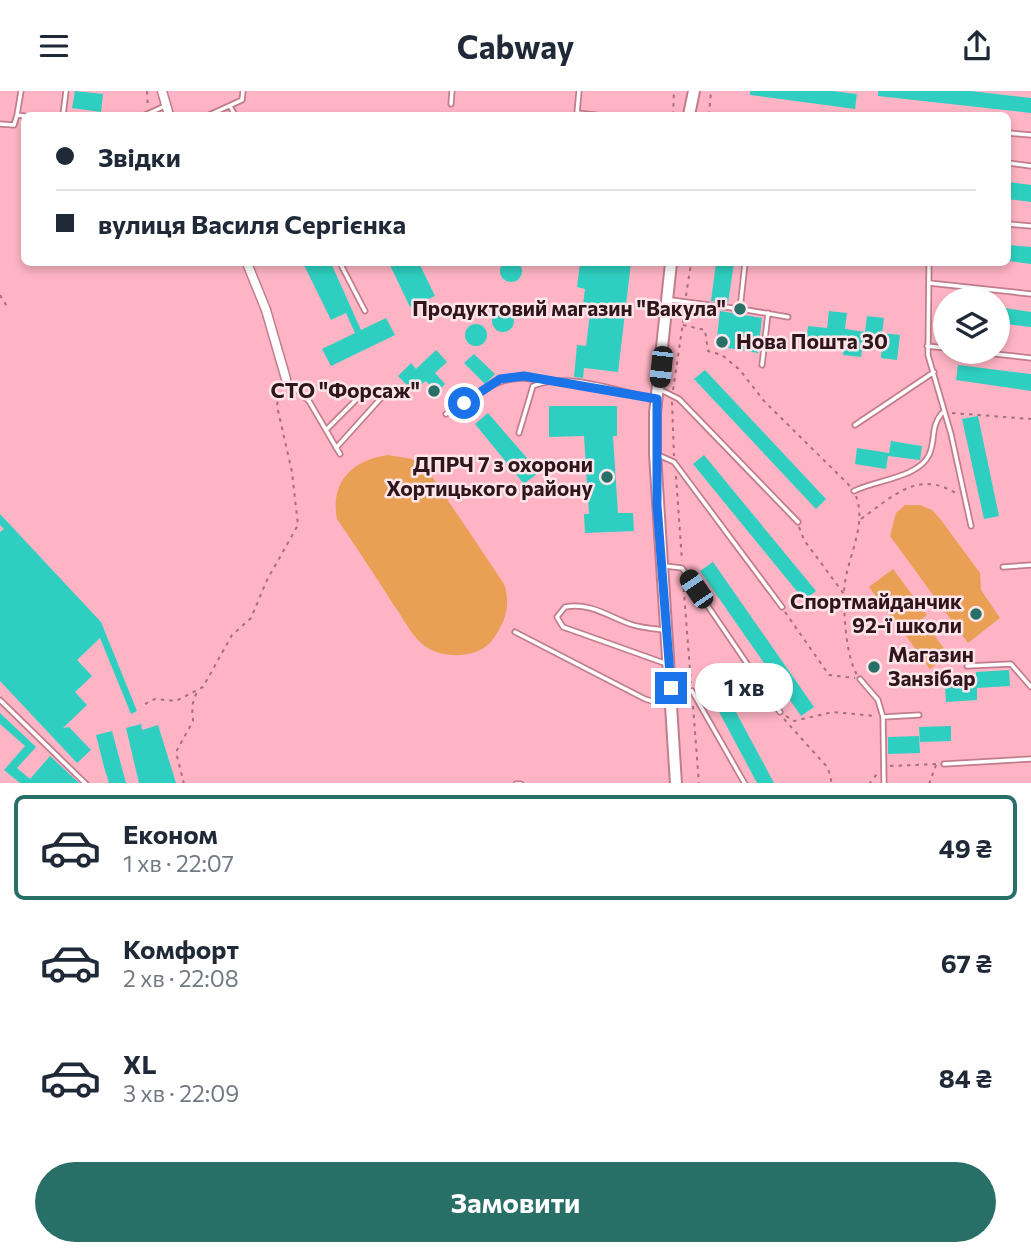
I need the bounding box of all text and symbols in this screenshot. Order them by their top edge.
text: Cabway [457,26,574,66]
icon: menu [35,27,73,65]
icon: share [958,27,996,65]
text: Звідки [98,141,181,172]
text: вулиця Василя Сергієнка [98,208,406,239]
map controls [933,287,1010,364]
button: layers [933,287,1010,364]
place label: Продуктовий магазин "Вакула" [412,295,726,320]
marker: Продуктовий магазин "Вакула" [732,301,748,317]
place label: Нова Пошта 30 [736,328,888,353]
marker: Нова Пошта 30 [714,334,730,350]
car [649,345,674,389]
place label: СТО "Форсаж" [271,377,420,402]
marker: СТО "Форсаж" [426,383,442,399]
route start [448,387,480,419]
place label: ДПРЧ 7 з охорони Хортицького району [386,451,593,500]
marker: ДПРЧ 7 з охорони Хортицького району [599,469,615,485]
car [676,566,717,612]
place label: Спортмайданчик 92-ї школи [790,588,962,637]
marker: Спортмайданчик 92-ї школи [968,606,984,622]
place label: Магазин Занзібар [888,641,976,690]
marker: Магазин Занзібар [866,659,882,675]
callout: 1 хв [696,663,794,713]
route end [655,672,687,704]
text: 1 хв [724,673,764,701]
icon: car [39,816,102,879]
text: Економ [123,818,218,849]
text: 49 ₴ [939,832,992,863]
text: 1 хв · 22:07 [123,849,234,877]
icon: car [39,931,102,994]
text: Комфорт [123,933,239,964]
text: 67 ₴ [941,947,992,978]
text: 2 хв · 22:08 [123,964,239,992]
icon: car [39,1046,102,1109]
text: XL [123,1048,157,1079]
text: 84 ₴ [939,1062,992,1093]
text: 3 хв · 22:09 [123,1079,239,1107]
button: Замовити [35,1162,996,1242]

